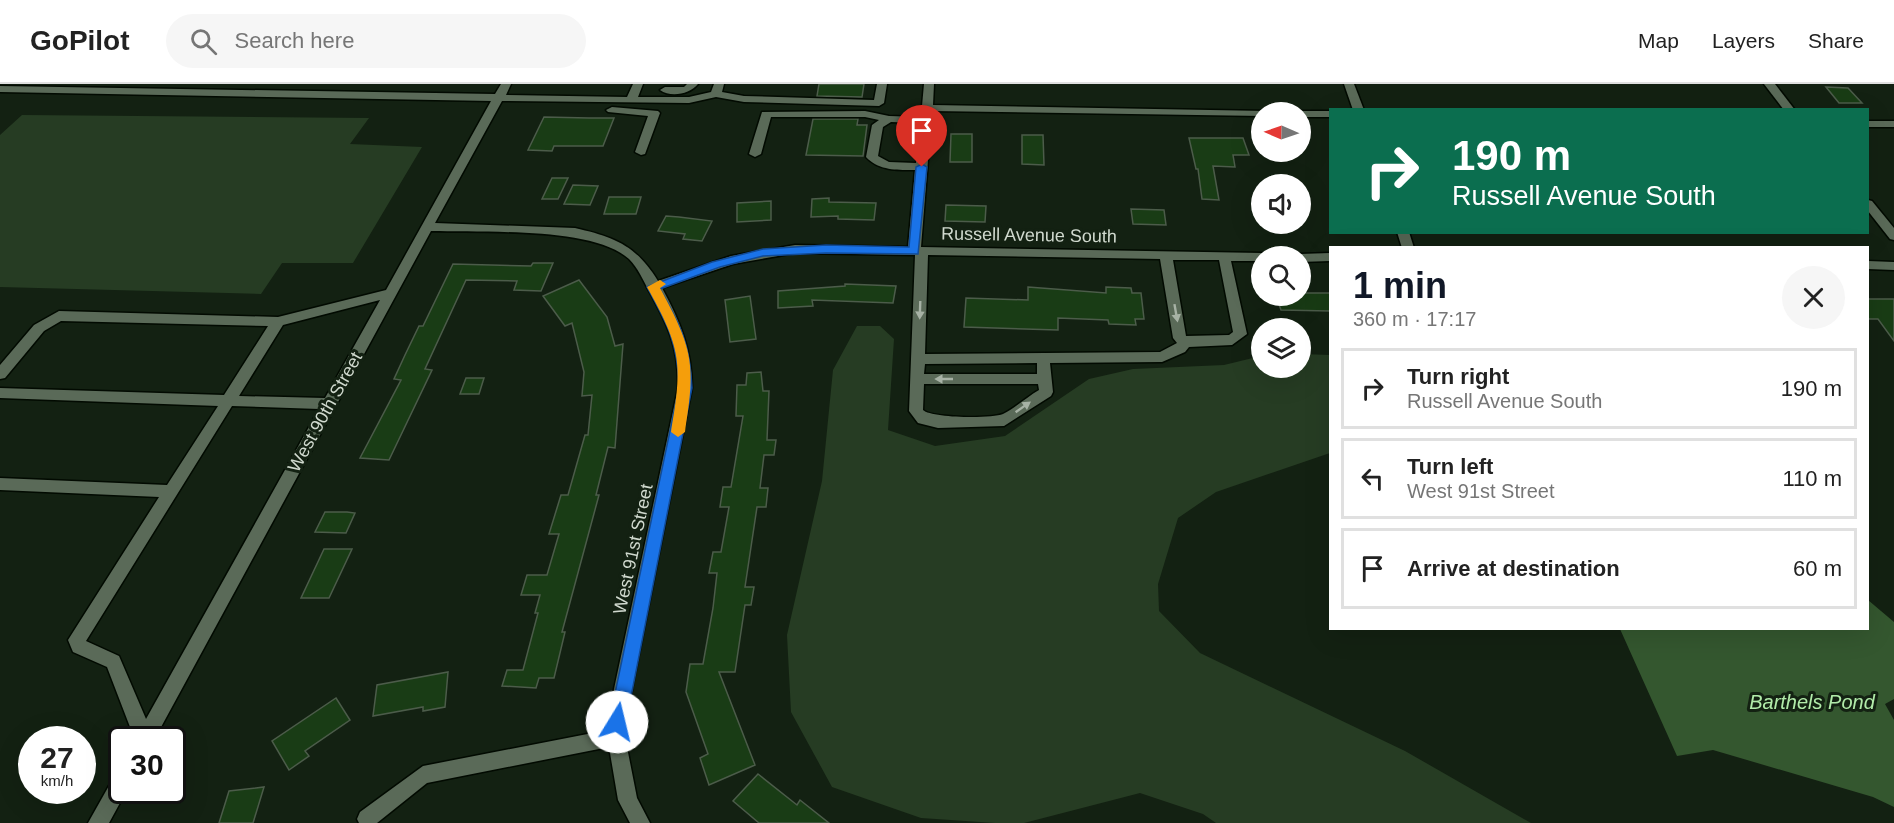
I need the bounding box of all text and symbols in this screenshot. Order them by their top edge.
search box [166,14,586,68]
text: GoPilot [30,25,130,56]
icon: search [187,25,220,58]
text: Search here [235,28,354,53]
text: Map [1638,29,1679,52]
text: Layers [1712,29,1775,52]
text: Share [1808,29,1864,52]
north arrow [1251,102,1311,162]
map controls [1251,102,1311,378]
pin [896,105,947,167]
icon: arrive [905,114,938,147]
icon: right [1353,132,1431,210]
text: 190 m [1452,132,1571,179]
button: sound [1251,174,1311,234]
text: Russell Avenue South [1452,181,1716,211]
street label: Russell Avenue South [941,223,1117,247]
button: search [1251,246,1311,306]
text: 1 min [1353,265,1447,306]
button: close [1782,266,1845,329]
one-way arrow [915,300,924,319]
one-way arrow [1172,304,1181,323]
text: 360 m · 17:17 [1353,308,1476,330]
button: layers [1251,318,1311,378]
street label: West 90th Street [284,349,366,475]
text: Turn right [1407,364,1509,389]
icon: right [1356,372,1389,405]
one-way arrow [935,374,954,384]
text: 190 m [1781,376,1842,401]
text: Russell Avenue South [1407,390,1602,412]
one-way arrow [1014,401,1030,413]
text: Turn left [1407,454,1493,479]
icon: left [1356,462,1389,495]
text: 110 m [1782,466,1842,491]
text: West 91st Street [1407,480,1554,502]
street label: West 91st Street [609,482,657,616]
icon: arrive [1356,552,1389,585]
text: Arrive at destination [1407,556,1620,581]
text: 60 m [1793,556,1842,581]
position arrow [585,690,649,754]
water label: Barthels Pond [1749,691,1876,713]
speed limit sign: 30 [108,726,186,804]
text: 27 [40,741,74,774]
text: km/h [41,772,73,789]

